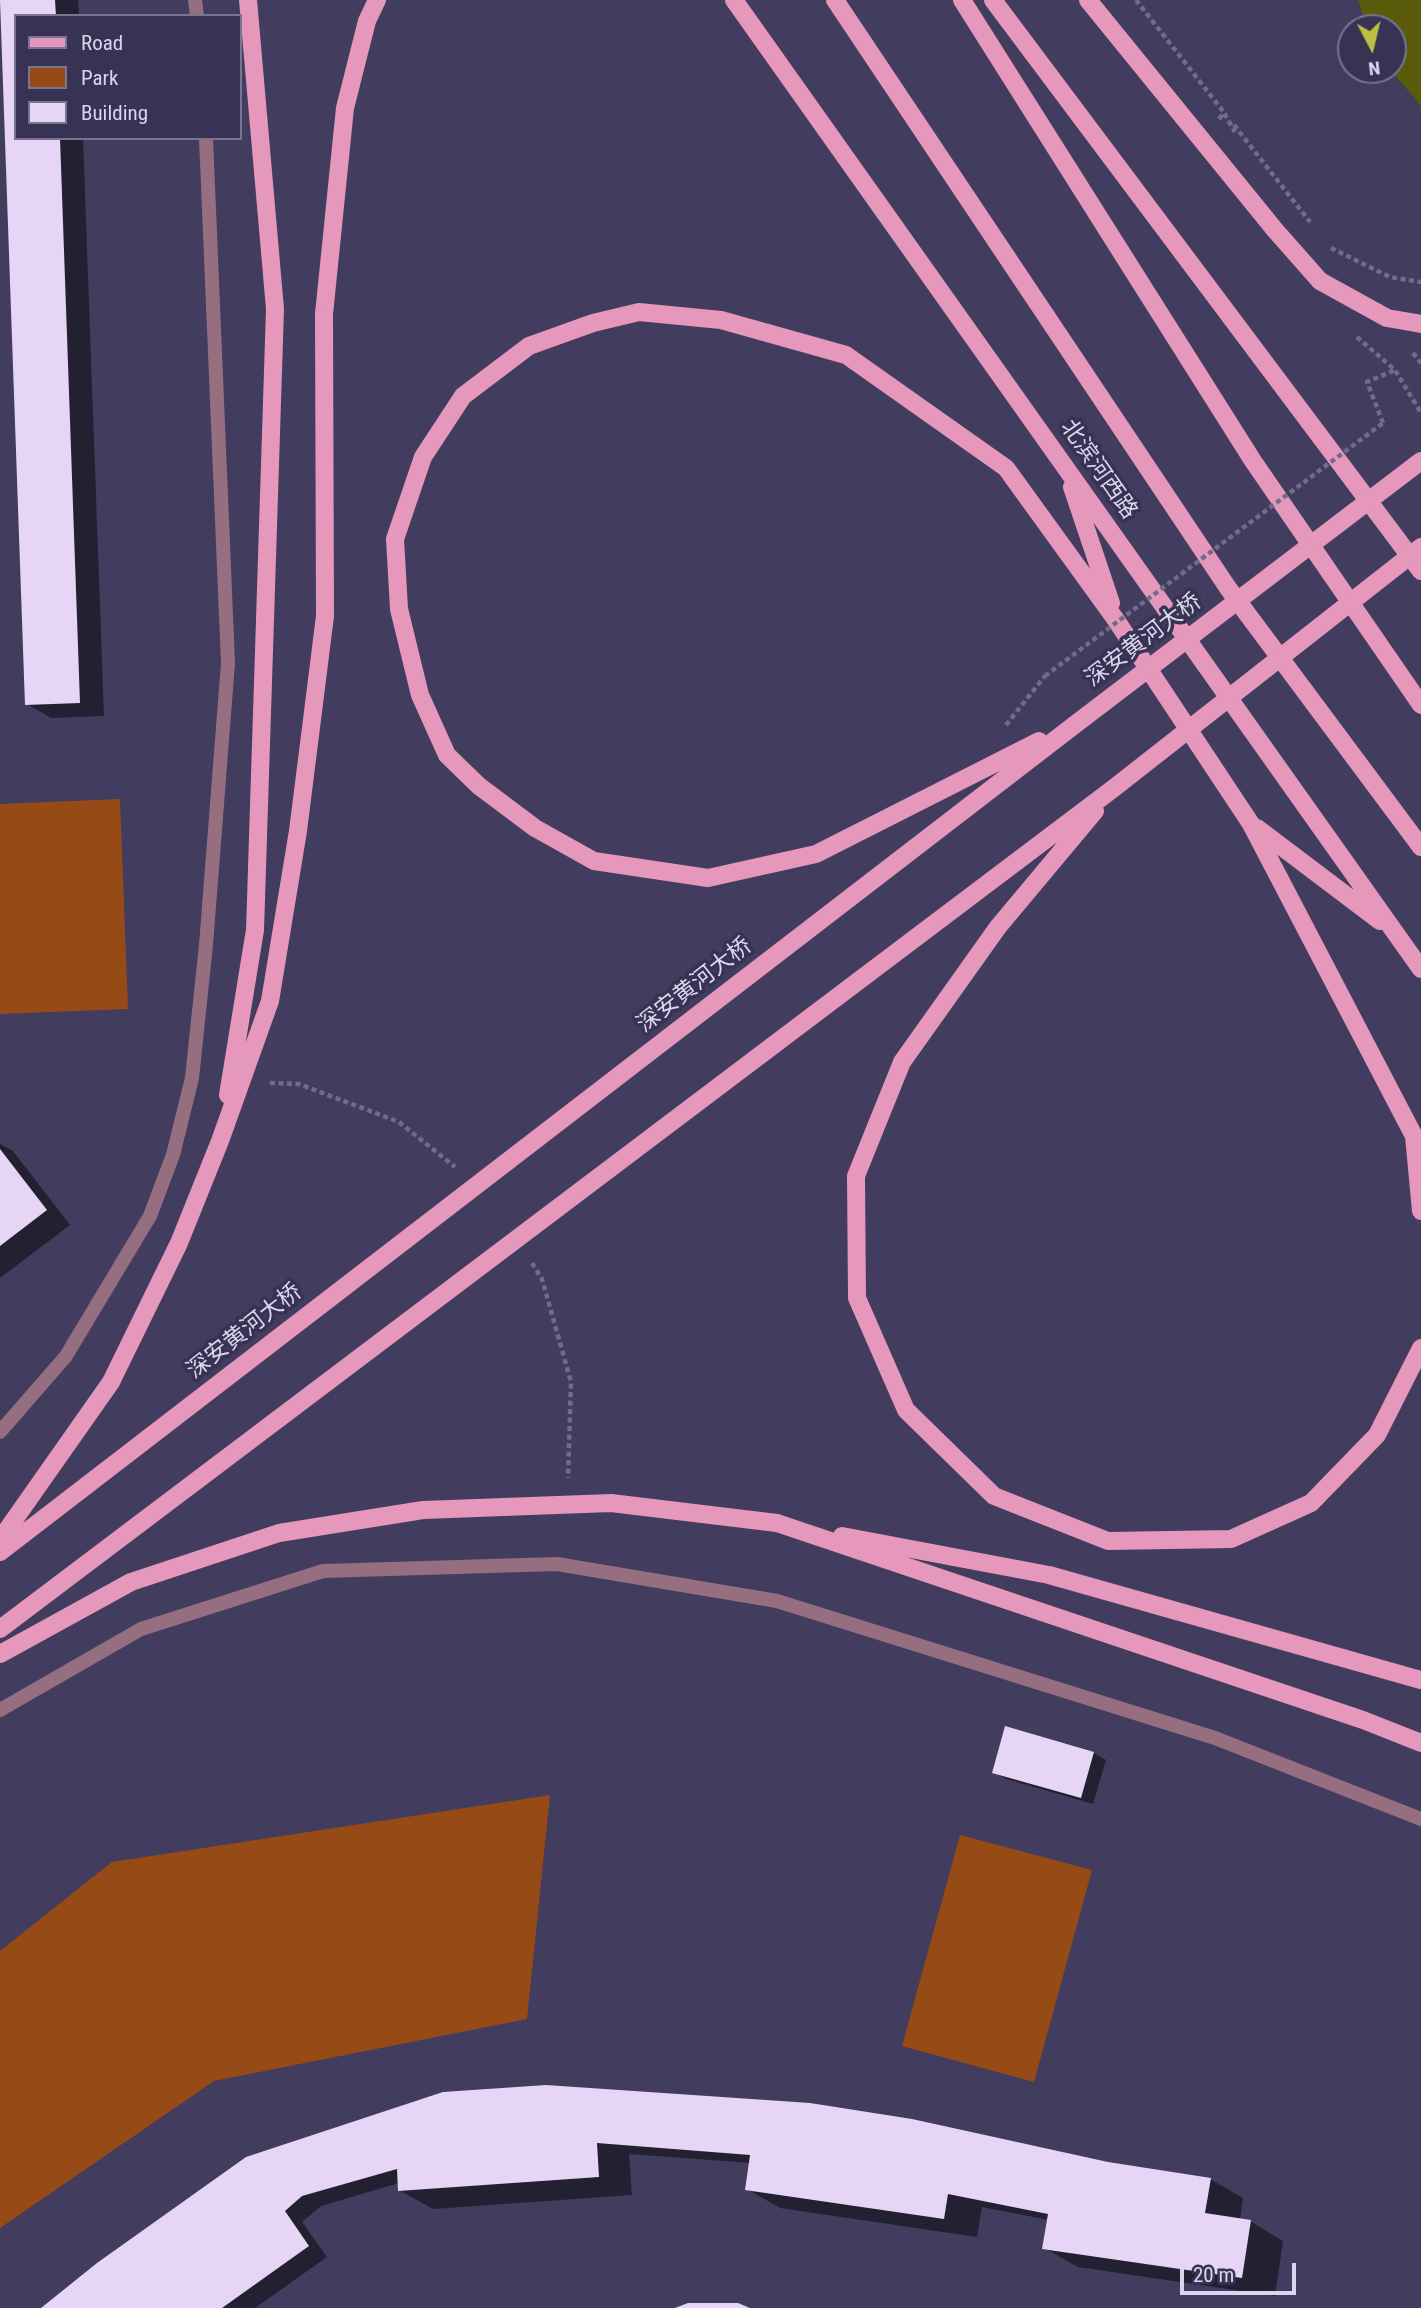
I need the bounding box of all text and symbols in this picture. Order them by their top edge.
legend [14,14,242,140]
north arrow [1337,14,1407,84]
text: Road [81,31,123,55]
text: N [1367,56,1382,80]
text: Park [81,66,118,90]
text: Building [81,101,148,125]
street label: 北滨河西路 [1054,415,1142,525]
street label: 深安黄河大桥 [1081,588,1207,694]
street label: 深安黄河大桥 [632,933,758,1039]
street label: 深安黄河大桥 [182,1279,308,1385]
scale bar [1183,2248,1298,2292]
text: 20 m [1193,2263,1234,2287]

